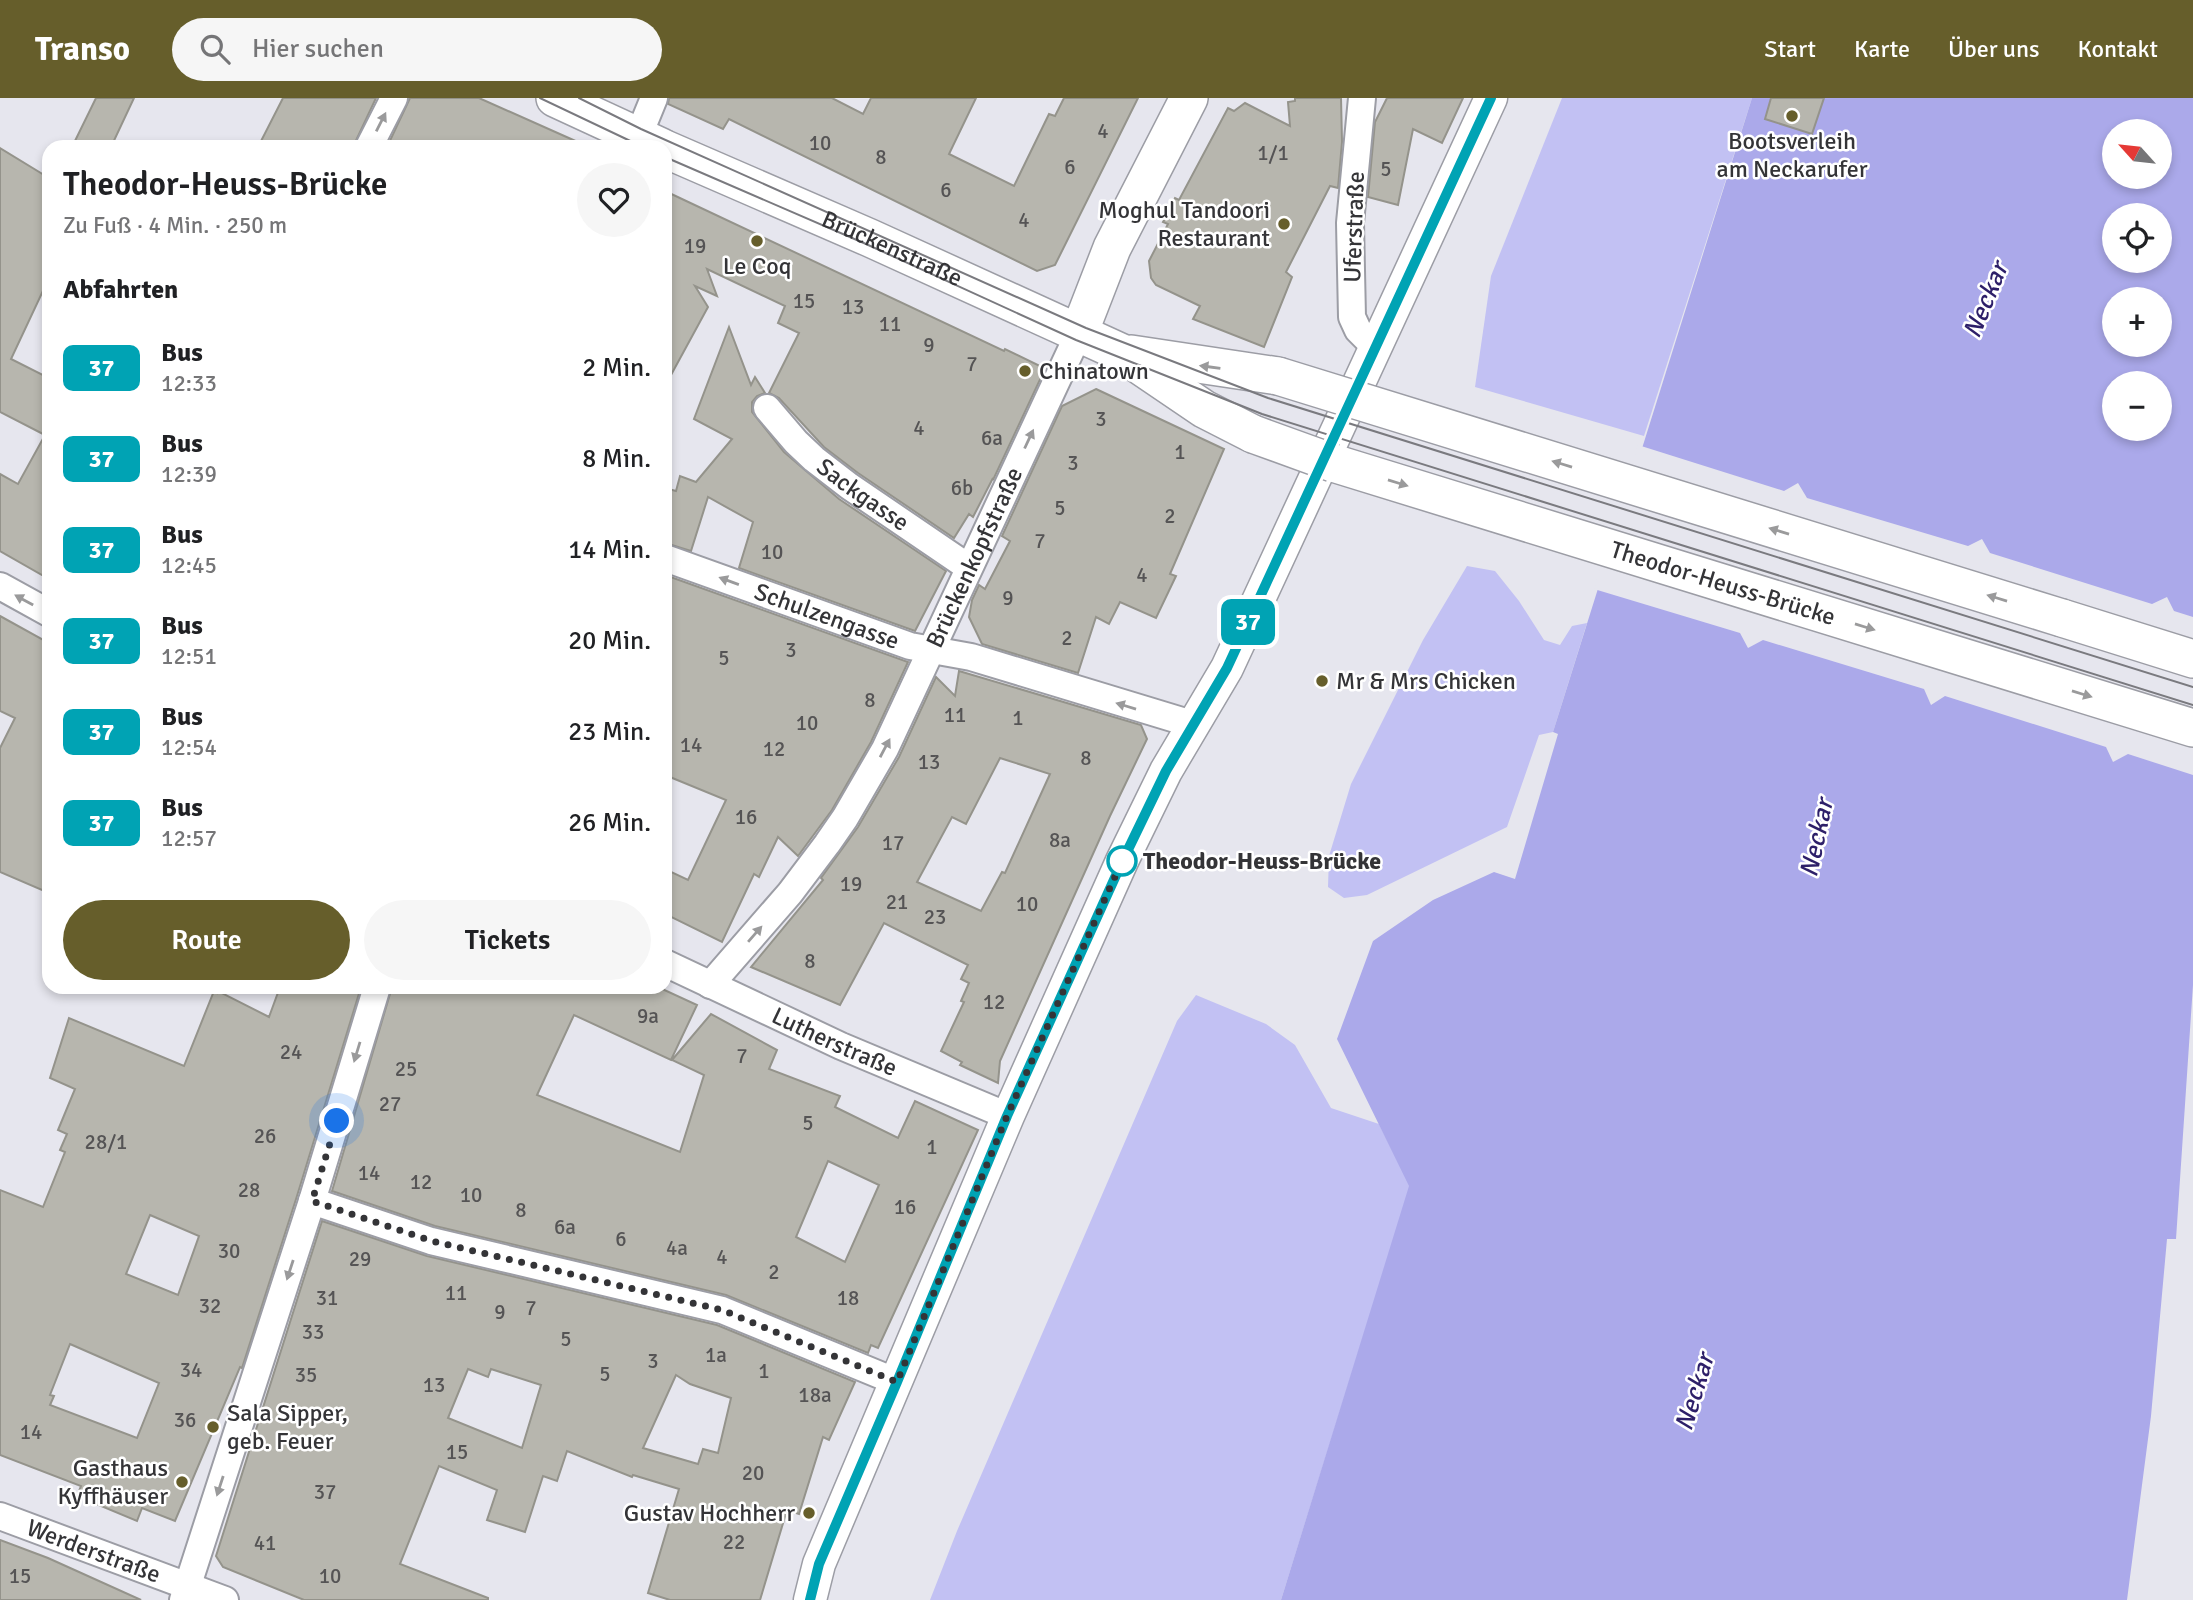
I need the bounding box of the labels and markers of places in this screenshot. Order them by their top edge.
marker: Bootsverleih am Neckarufer [1784,108,1800,124]
place label: Bootsverleih am Neckarufer [1716,126,1868,184]
place label: Moghul Tandoori Restaurant [1098,195,1270,253]
marker: Moghul Tandoori Restaurant [1276,216,1292,232]
marker: Le Coq [749,233,765,249]
place label: Le Coq [723,251,791,281]
place label: Chinatown [1039,356,1149,386]
marker: Chinatown [1017,363,1033,379]
place label: Mr & Mrs Chicken [1336,666,1516,696]
marker: Mr & Mrs Chicken [1314,673,1330,689]
marker: Theodor-Heuss-Brücke [1107,846,1137,876]
place label: Theodor-Heuss-Brücke [1143,846,1381,876]
place label: Sala Sipper, geb. Feuer [227,1398,348,1456]
marker: Sala Sipper, geb. Feuer [205,1419,221,1435]
place label: Gasthaus Kyffhäuser [57,1453,168,1511]
marker: Gasthaus Kyffhäuser [174,1474,190,1490]
place label: Gustav Hochherr [624,1498,795,1528]
marker: Gustav Hochherr [801,1505,817,1521]

